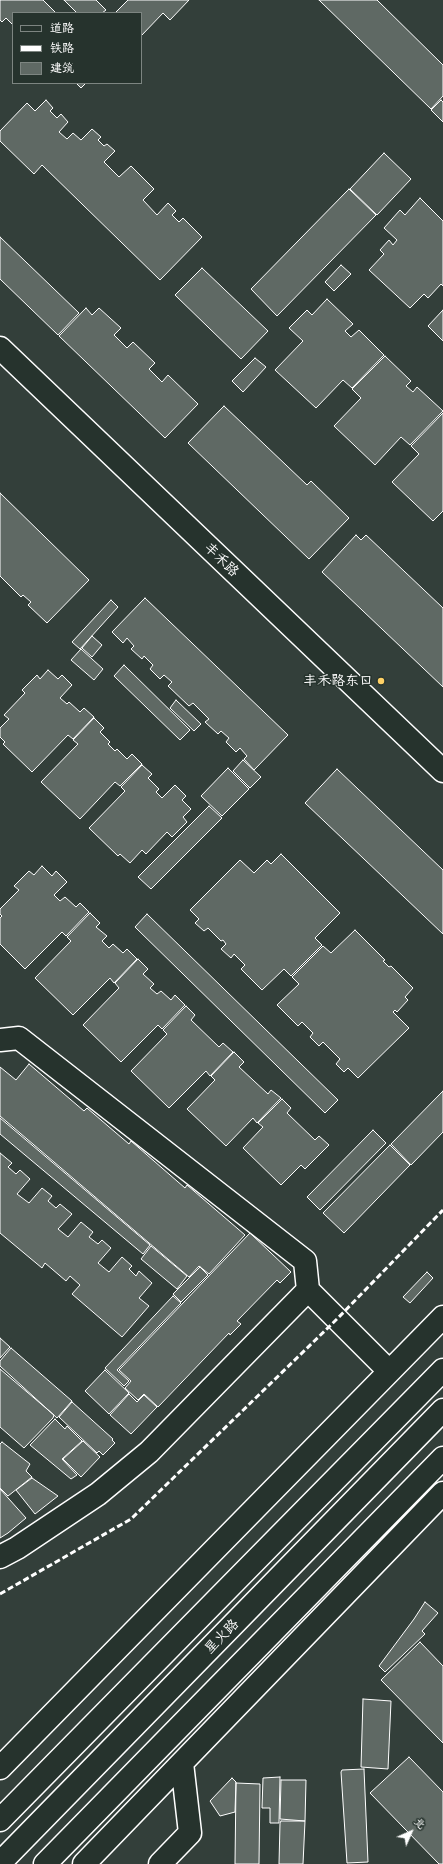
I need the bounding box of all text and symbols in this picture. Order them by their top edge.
legend [12,12,142,84]
text: 道路 [50,21,74,36]
text: 铁路 [50,41,74,56]
text: 建筑 [50,61,74,76]
street label: 丰禾路 [200,539,242,581]
place label: 丰禾路东口 [303,673,373,689]
marker: 丰禾路东口 [376,676,386,686]
street label: 星火路 [201,1616,243,1658]
north arrow [391,1812,431,1852]
text: 北 [411,1815,428,1832]

